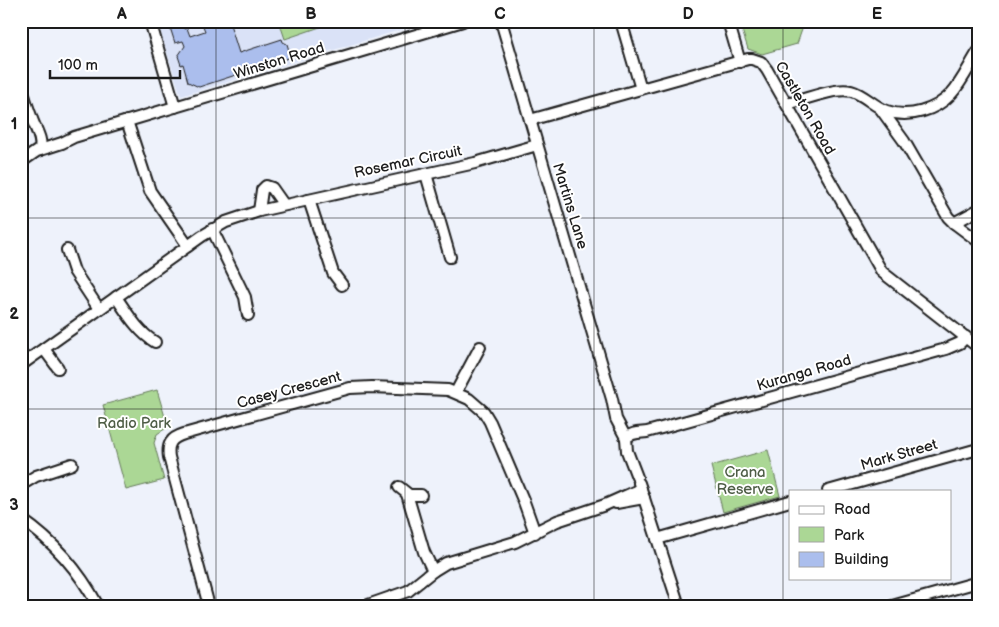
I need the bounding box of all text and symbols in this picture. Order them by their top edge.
text: A [116,5,127,24]
text: B [305,5,317,24]
text: C [494,5,506,24]
text: D [682,5,694,24]
text: E [872,5,882,24]
street label: Winston Road [231,38,327,84]
scale bar [50,48,180,80]
text: 100 m [58,56,98,75]
street label: Castleton Road [771,58,839,158]
text: 1 [11,115,17,134]
street label: Rosemar Circuit [352,141,464,183]
street label: Martins Lane [548,161,592,251]
text: 2 [9,305,19,324]
street label: Kuranga Road [755,350,853,396]
street label: Casey Crescent [235,367,344,413]
park label: Radio Park [97,414,172,433]
street label: Mark Street [858,435,940,475]
park label: Crana Reserve [716,463,774,499]
legend [789,490,952,580]
text: 3 [9,496,19,515]
text: Road [834,500,870,519]
text: Park [834,526,865,545]
text: Building [834,550,889,569]

